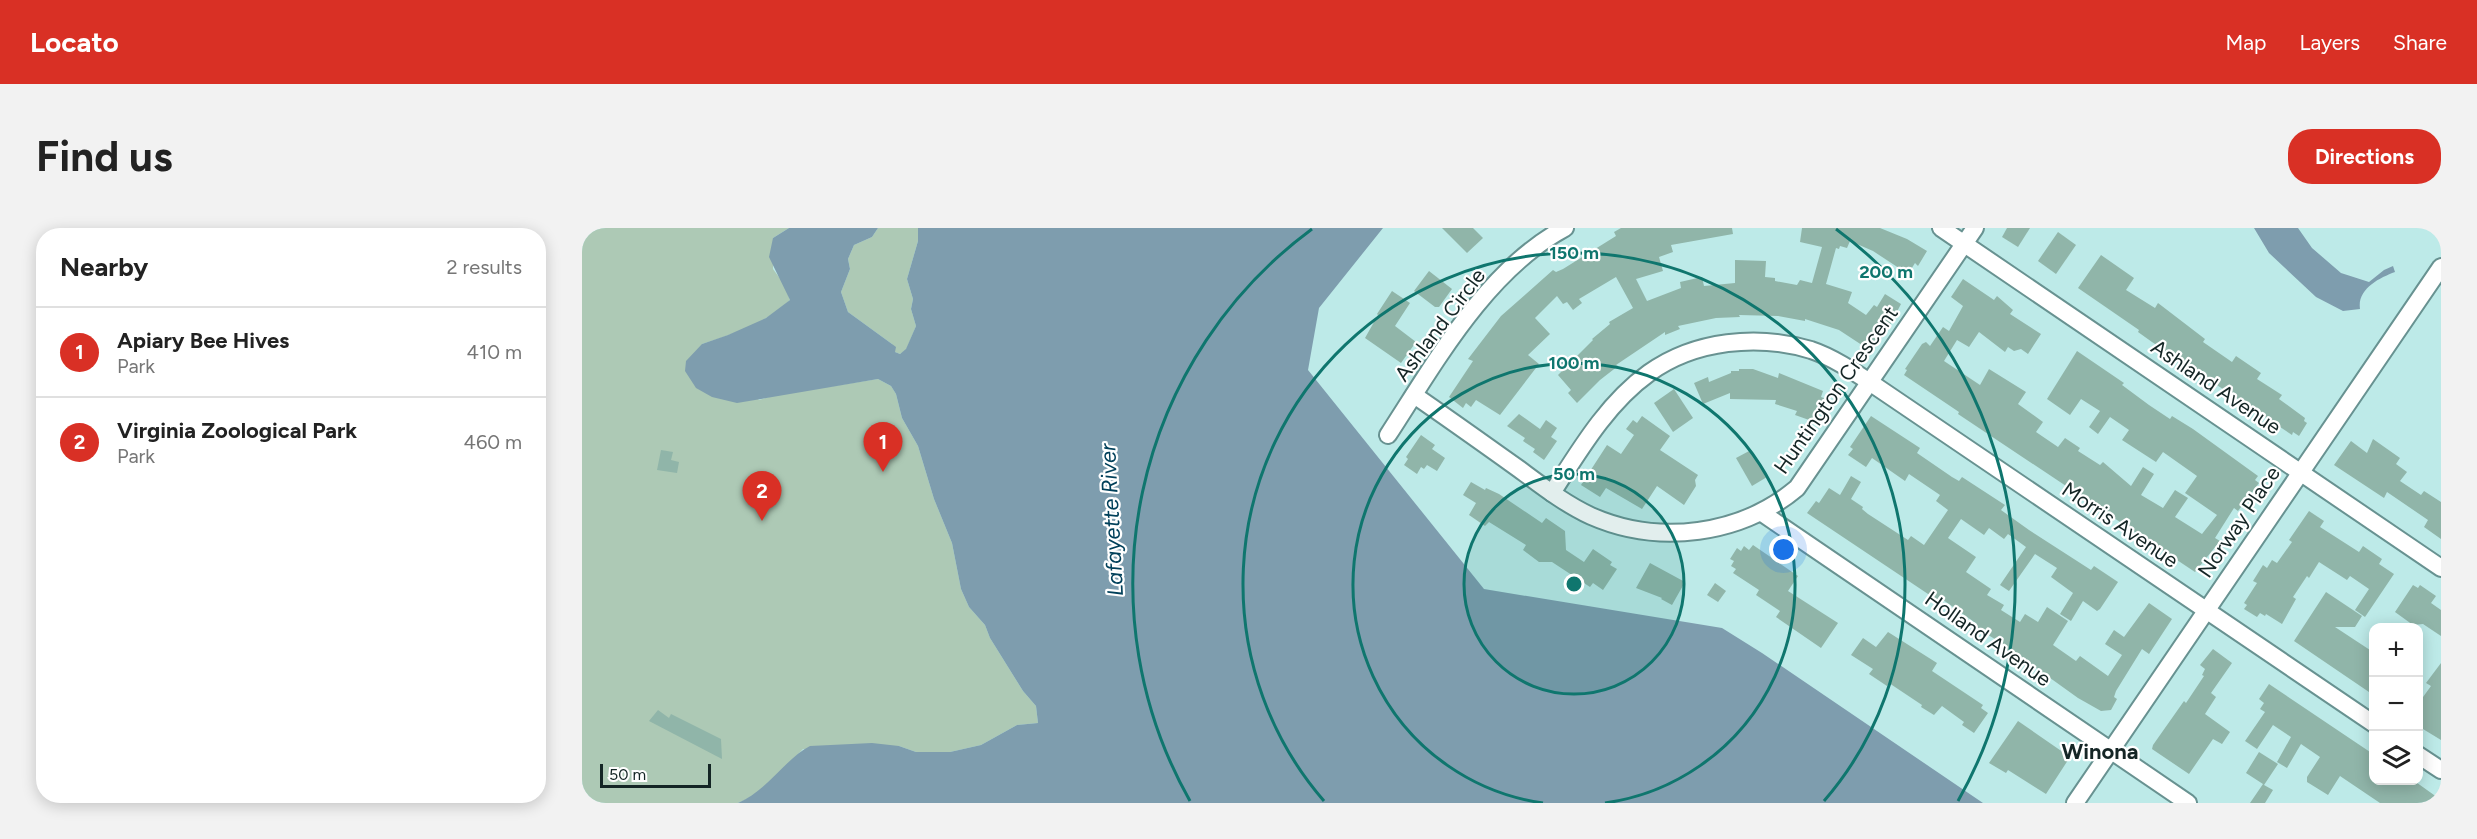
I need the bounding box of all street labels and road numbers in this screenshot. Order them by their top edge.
street label: Ashland Circle [1389,263,1490,386]
street label: Huntington Crescent [1768,301,1903,478]
street label: Ashland Avenue [2147,334,2286,439]
street label: Norway Place [2192,461,2285,582]
street label: Morris Avenue [2057,476,2183,573]
street label: Holland Avenue [1920,586,2056,691]

